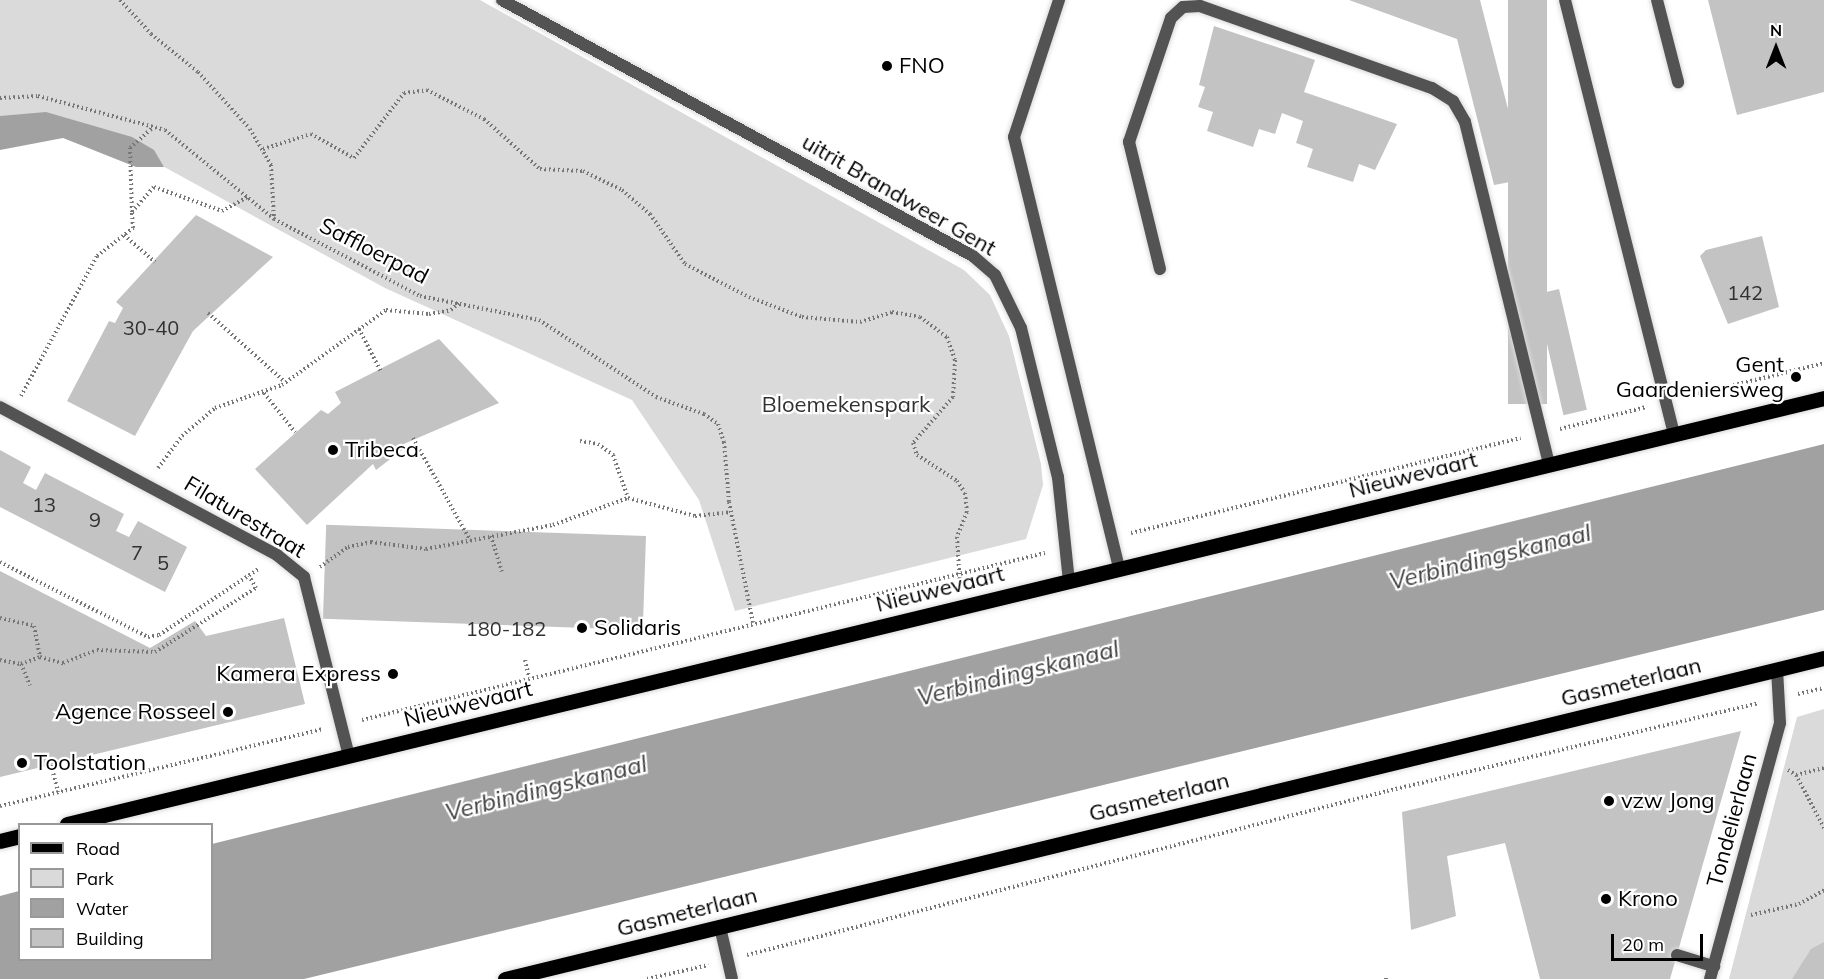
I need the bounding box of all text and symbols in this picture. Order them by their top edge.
north arrow [1746,18,1806,78]
text: N [1770,20,1782,40]
place label: FNO [899,53,945,79]
marker: FNO [880,59,894,73]
street label: uitrit Brandweer Gent [797,129,1001,261]
street label: Saffloerpad [315,212,433,290]
house number: 142 [1727,280,1763,304]
house number: 30-40 [123,315,179,339]
place label: Gent Gaardeniersweg [1616,351,1784,402]
marker: Gent Gaardeniersweg [1789,370,1803,384]
park label: Bloemekenspark [762,392,930,418]
place label: Tribeca [345,437,419,463]
marker: Tribeca [326,443,340,457]
street label: Nieuwevaart [1346,446,1480,504]
street label: Filaturestraat [180,470,310,564]
house number: 13 [32,492,56,516]
house number: 9 [89,507,101,531]
water label: Verbindingskanaal [1386,518,1594,596]
house number: 7 [131,540,143,564]
house number: 5 [157,550,169,574]
street label: Nieuwevaart [873,560,1007,618]
place label: Solidaris [594,615,681,641]
house number: 180-182 [466,616,546,640]
marker: Solidaris [575,621,589,635]
water label: Verbindingskanaal [914,634,1122,712]
street label: Gasmeterlaan [1558,652,1704,712]
place label: Kamera Express [216,661,381,687]
marker: Kamera Express [386,667,400,681]
street label: Nieuwevaart [401,675,535,733]
place label: Agence Rosseel [55,699,216,725]
marker: Agence Rosseel [221,705,235,719]
water label: Verbindingskanaal [442,749,650,827]
place label: Toolstation [34,750,146,776]
street label: Tondelierlaan [1701,750,1763,890]
marker: Toolstation [15,756,29,770]
street label: Gasmeterlaan [1086,767,1232,827]
place label: vzw Jong [1621,788,1715,814]
marker: vzw Jong [1602,794,1616,808]
legend [18,823,213,961]
text: Road [76,837,120,860]
text: Park [76,867,114,890]
street label: Gasmeterlaan [614,882,760,942]
place label: Krono [1618,886,1678,912]
marker: Krono [1599,892,1613,906]
text: Water [76,897,128,920]
scale bar [1614,922,1706,960]
text: Building [76,927,144,950]
text: 20 m [1622,933,1664,956]

